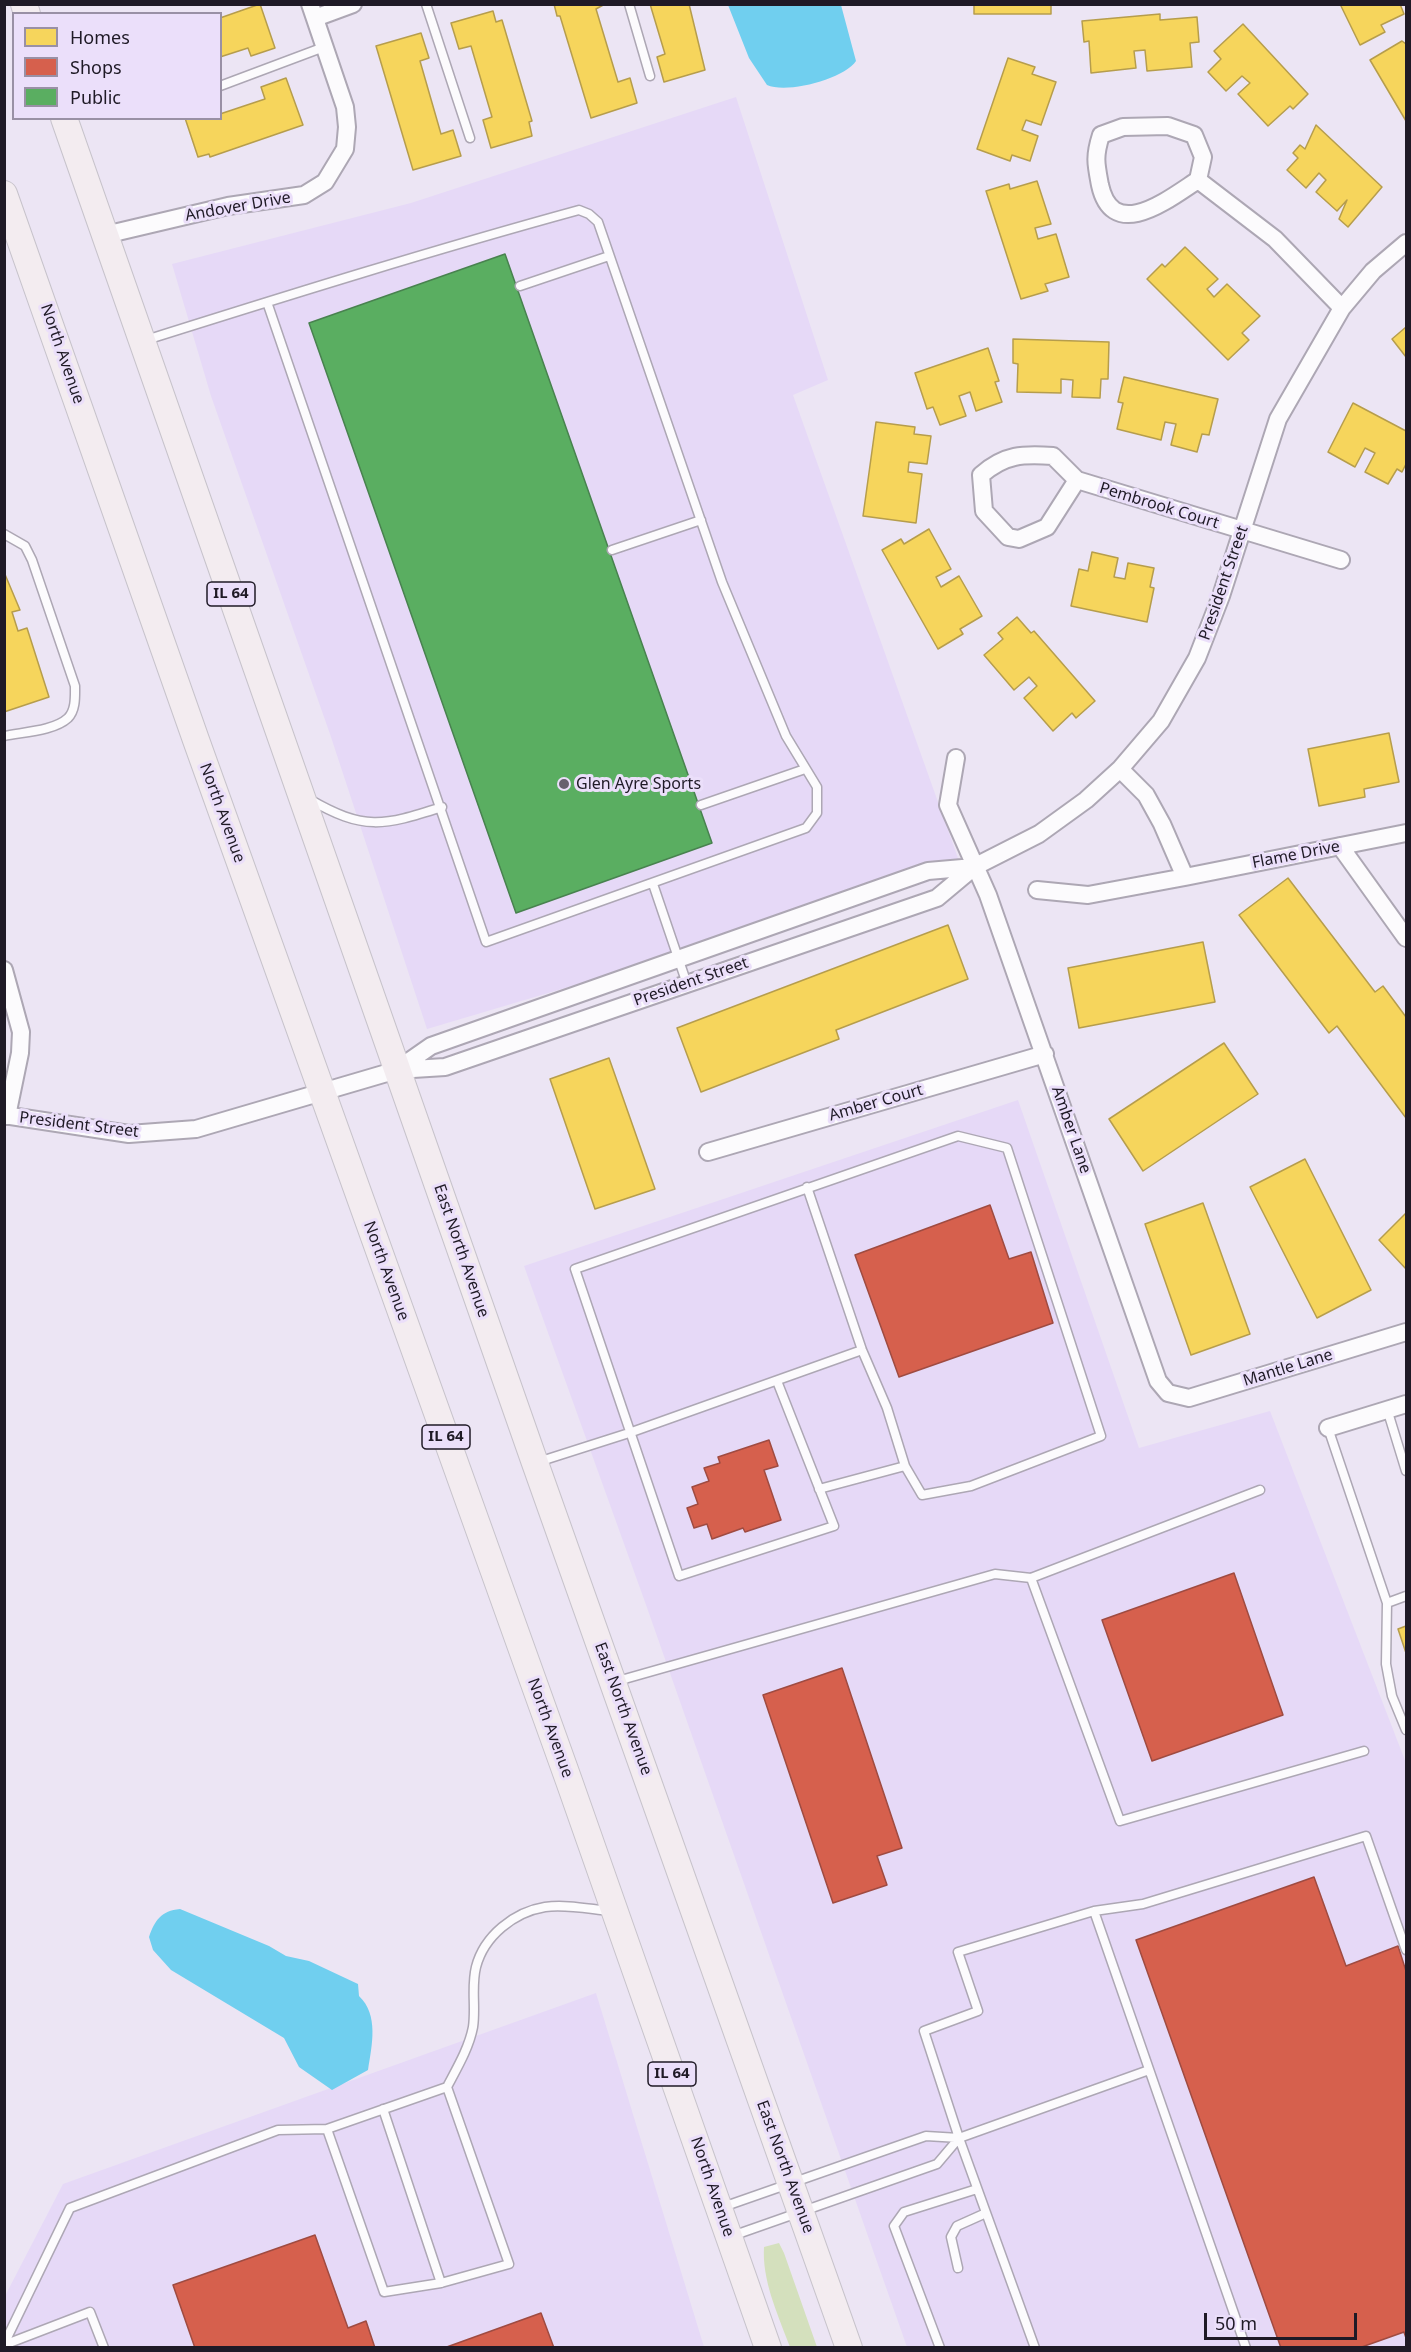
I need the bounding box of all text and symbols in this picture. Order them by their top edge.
legend [12,12,222,120]
text: Homes [70,25,130,49]
text: Shops [70,55,122,79]
text: Public [70,85,121,109]
street label: Andover Drive [184,188,292,226]
street label: North Avenue [36,301,88,407]
street label: Pembrook Court [1097,479,1221,533]
street label: President Street [1195,523,1253,643]
road number: IL 64 [207,582,255,606]
street label: North Avenue [195,761,249,865]
place label: Glen Ayre Sports [576,774,701,794]
marker: Glen Ayre Sports [557,777,571,791]
street label: Flame Drive [1250,837,1342,873]
street label: President Street [631,953,751,1011]
street label: Amber Court [827,1080,925,1126]
street label: Amber Lane [1047,1084,1095,1176]
street label: President Street [18,1108,140,1142]
street label: East North Avenue [429,1182,493,1320]
street label: North Avenue [359,1219,413,1323]
street label: Mantle Lane [1241,1345,1335,1391]
road number: IL 64 [422,1425,470,1449]
street label: East North Avenue [590,1640,656,1778]
street label: North Avenue [523,1676,577,1780]
road number: IL 64 [648,2062,696,2086]
street label: East North Avenue [752,2098,818,2236]
street label: North Avenue [686,2134,738,2240]
scale bar [1207,2301,1360,2339]
text: 50 m [1215,2311,1257,2335]

